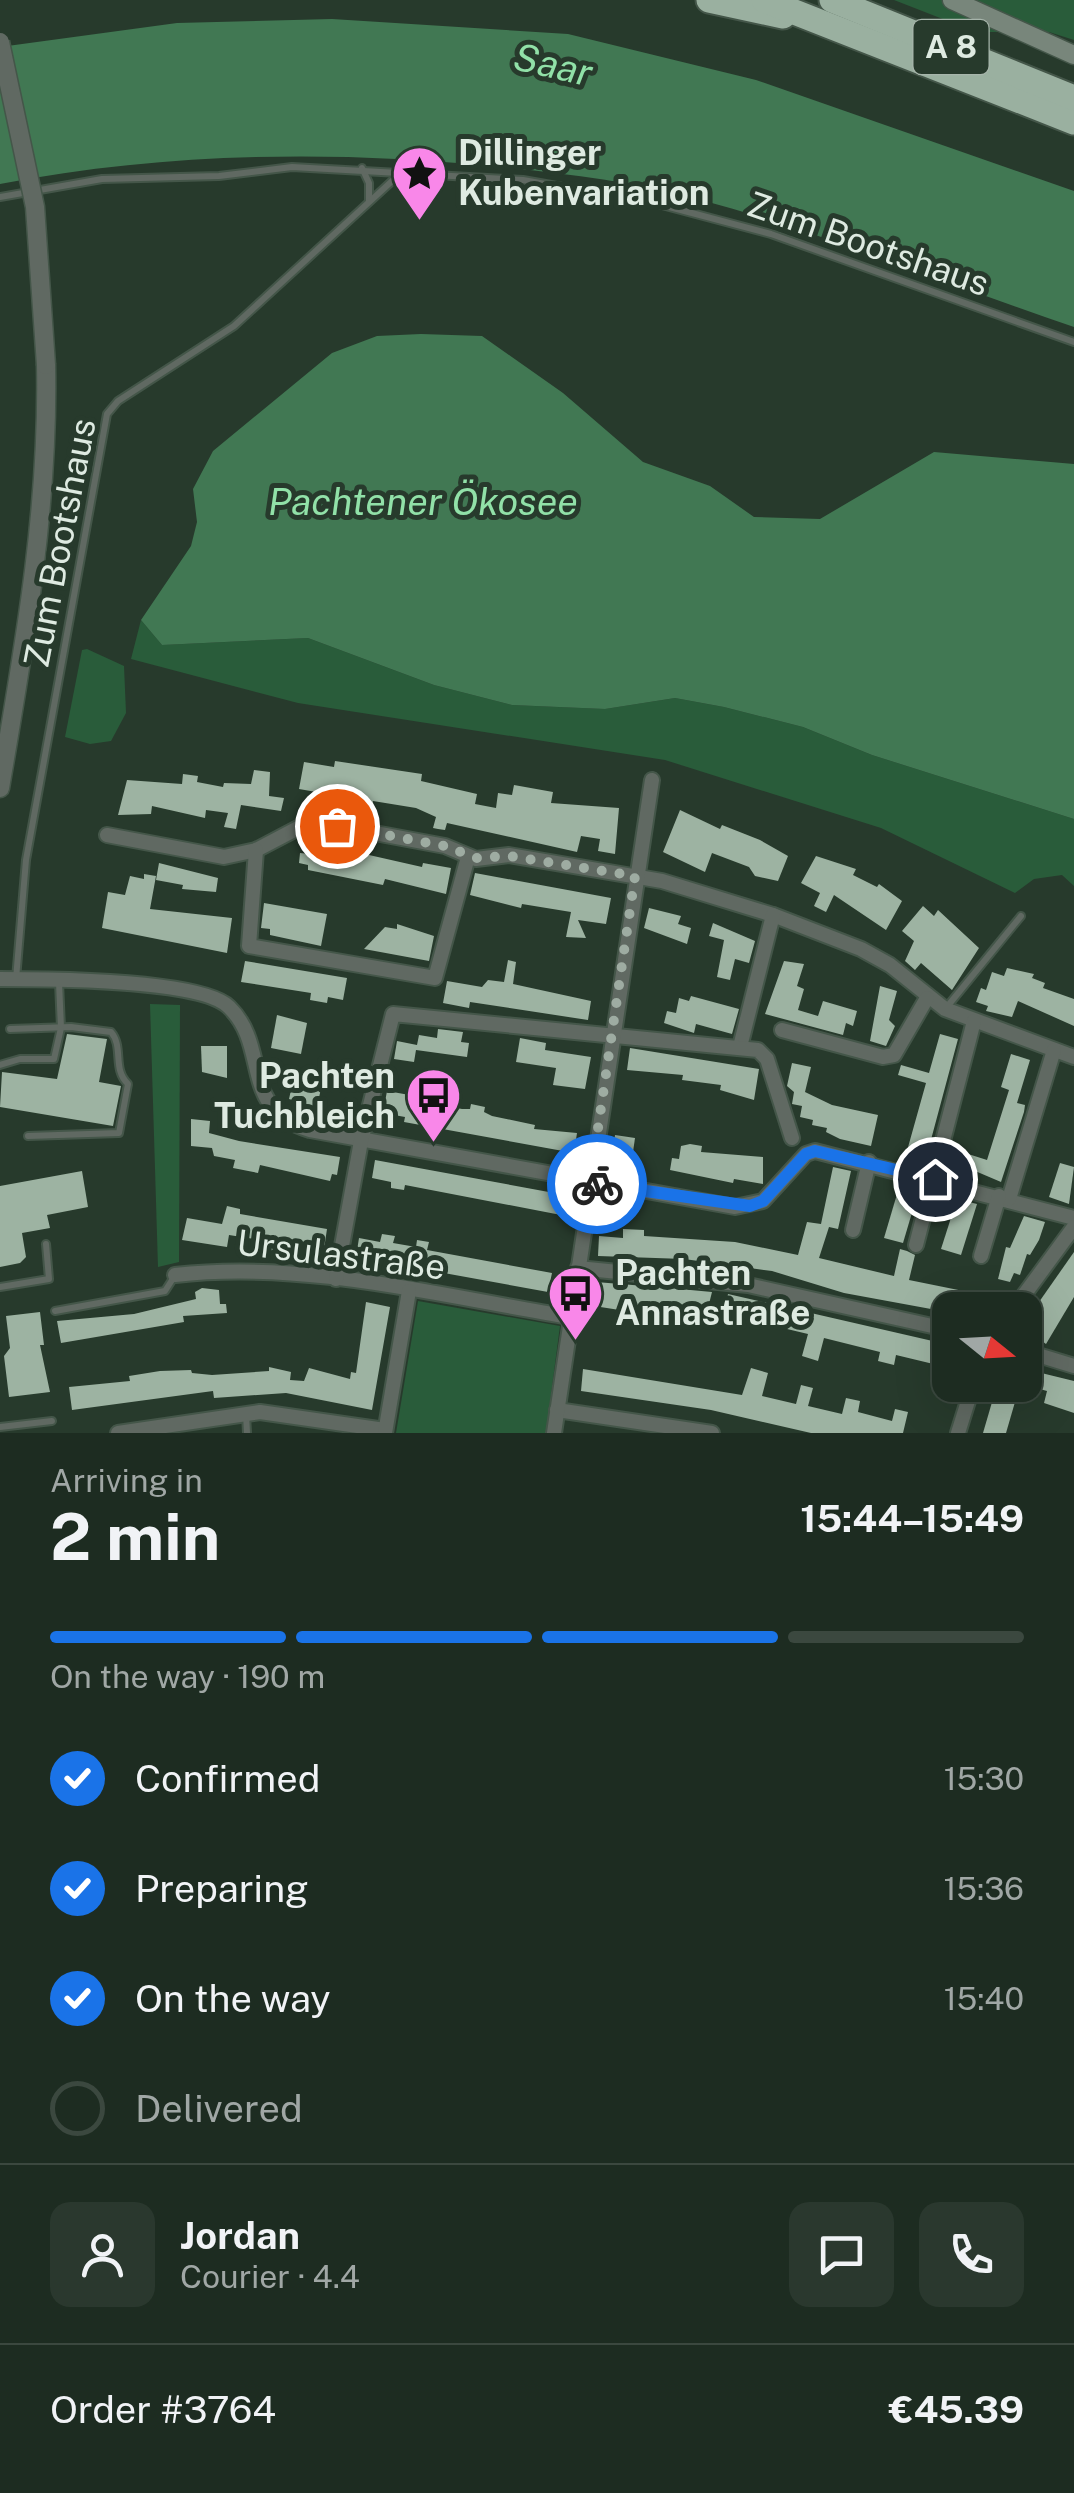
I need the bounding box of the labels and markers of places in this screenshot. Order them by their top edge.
place label: Dillinger Kubenvariation [458,132,710,213]
place icon: Dillinger Kubenvariation [389,143,449,222]
pin [295,784,380,869]
place label: Pachten Tuchbleich [214,1055,395,1136]
bus stop icon: Pachten Tuchbleich [404,1066,464,1145]
pin [893,1137,978,1222]
place label: Pachten Annastraße [615,1252,810,1333]
bus stop icon: Pachten Annastraße [546,1263,606,1342]

